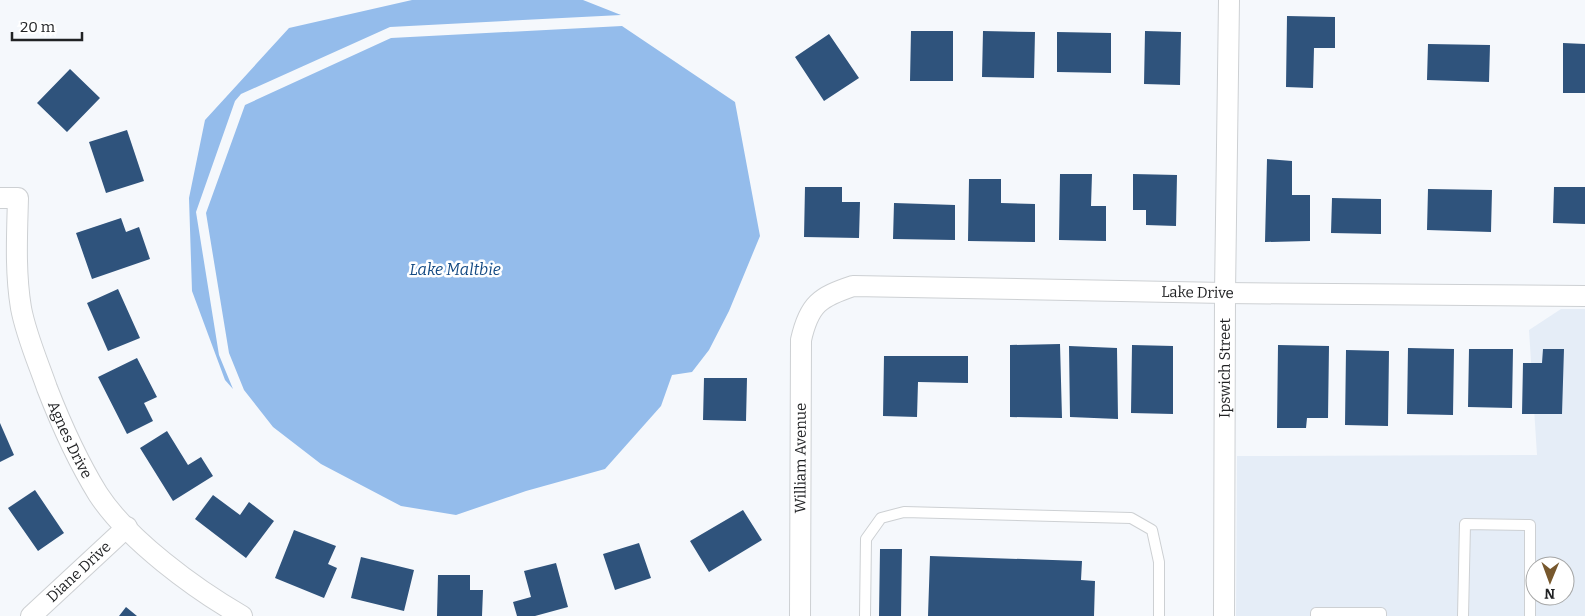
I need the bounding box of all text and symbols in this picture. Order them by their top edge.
scale bar [12,10,82,42]
text: 20 m [20,18,56,36]
water label: Lake Maltbie [409,260,501,279]
street label: Lake Drive [1161,283,1234,302]
street label: Ipswich Street [1216,318,1234,418]
street label: Agnes Drive [44,398,96,482]
street label: William Avenue [791,403,810,513]
street label: Diane Drive [43,538,114,606]
north arrow [1525,556,1575,606]
text: N [1544,585,1555,602]

